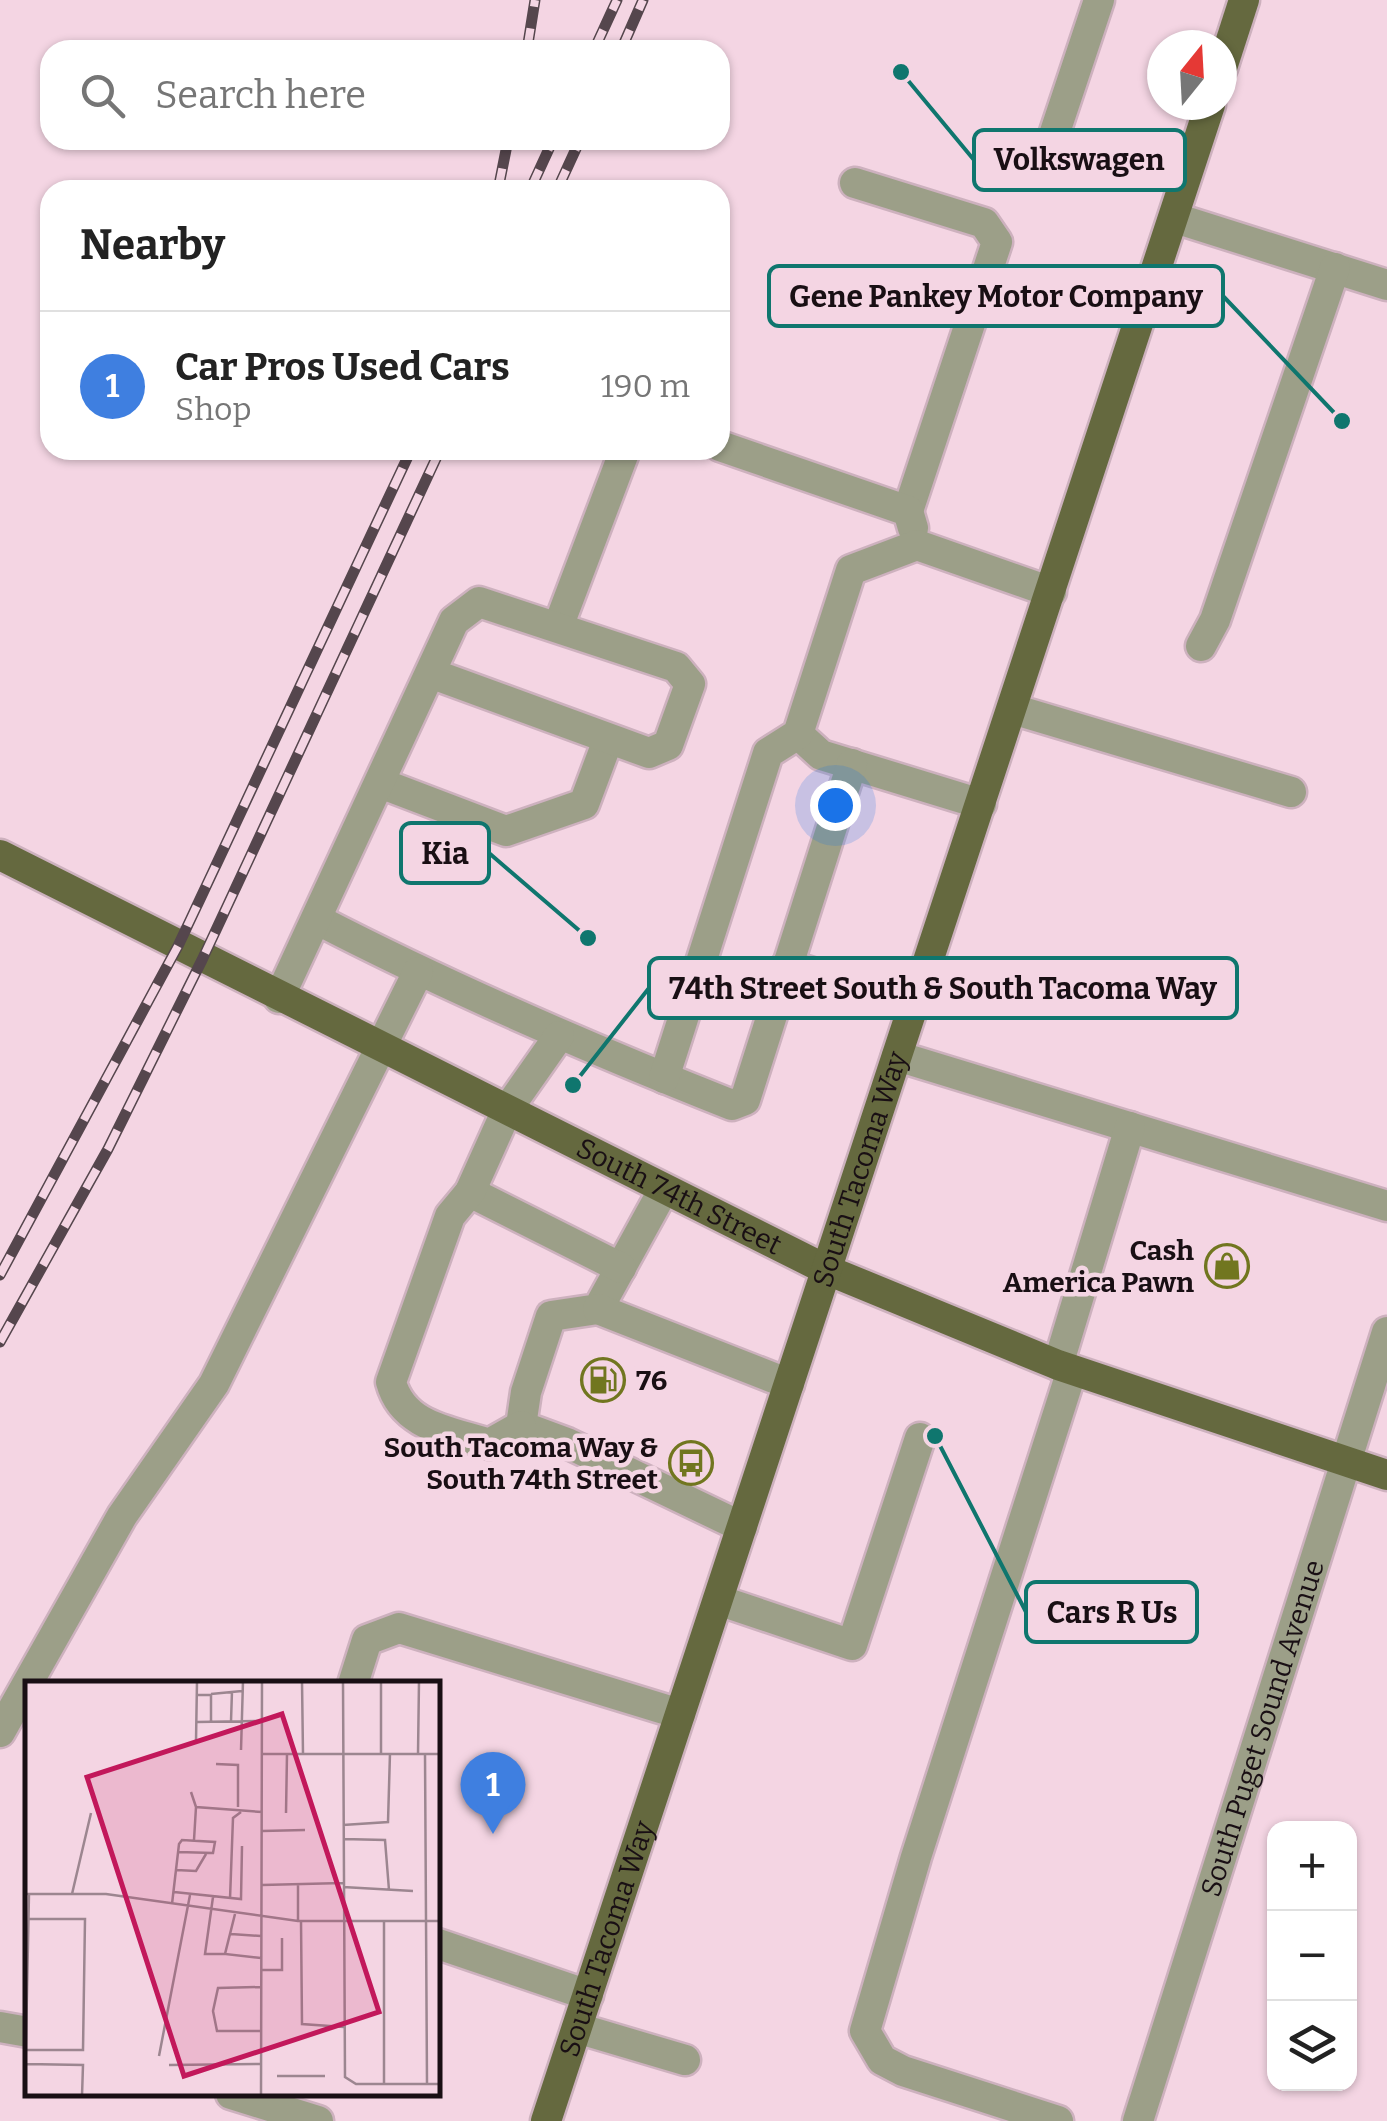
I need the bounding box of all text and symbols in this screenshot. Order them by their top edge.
north arrow [1147,30,1237,120]
search box [40,40,730,150]
icon: search [75,68,130,123]
text: Search here [155,72,366,118]
callout: Volkswagen [974,130,1185,190]
text: Volkswagen [993,142,1165,178]
text: Nearby [80,220,225,270]
callout: Gene Pankey Motor Company [769,266,1223,326]
text: Gene Pankey Motor Company [789,279,1203,315]
text: Car Pros Used Cars [175,344,510,390]
text: 1 [106,367,119,405]
text: 190 m [601,367,690,405]
text: Shop [175,390,252,428]
your location [810,780,861,831]
callout: Kia [401,823,489,883]
text: Kia [421,836,469,872]
callout: 74th Street South & South Tacoma Way [649,958,1237,1018]
text: 74th Street South & South Tacoma Way [669,971,1217,1007]
street label: South Tacoma Way [805,1047,914,1291]
street label: South 74th Street [571,1131,787,1261]
place label: Cash America Pawn [1003,1234,1194,1299]
shop icon: Cash America Pawn [1204,1243,1250,1289]
fuel station icon: 76 [580,1357,626,1403]
place label: 76 [636,1364,667,1397]
place label: South Tacoma Way & South 74th Street [383,1431,658,1496]
bus stop icon: South Tacoma Way & South 74th Street [668,1440,714,1486]
street label: South Puget Sound Avenue [1193,1556,1331,1901]
callout: Cars R Us [1026,1582,1197,1642]
text: Cars R Us [1046,1595,1178,1631]
inset map [25,1681,440,2096]
pin: 1 [460,1752,526,1834]
street label: South Tacoma Way [552,1816,660,2061]
map controls [1267,1821,1357,2091]
button: + [1267,1821,1357,1911]
button: − [1267,1911,1357,2001]
button: layers [1267,2001,1357,2091]

